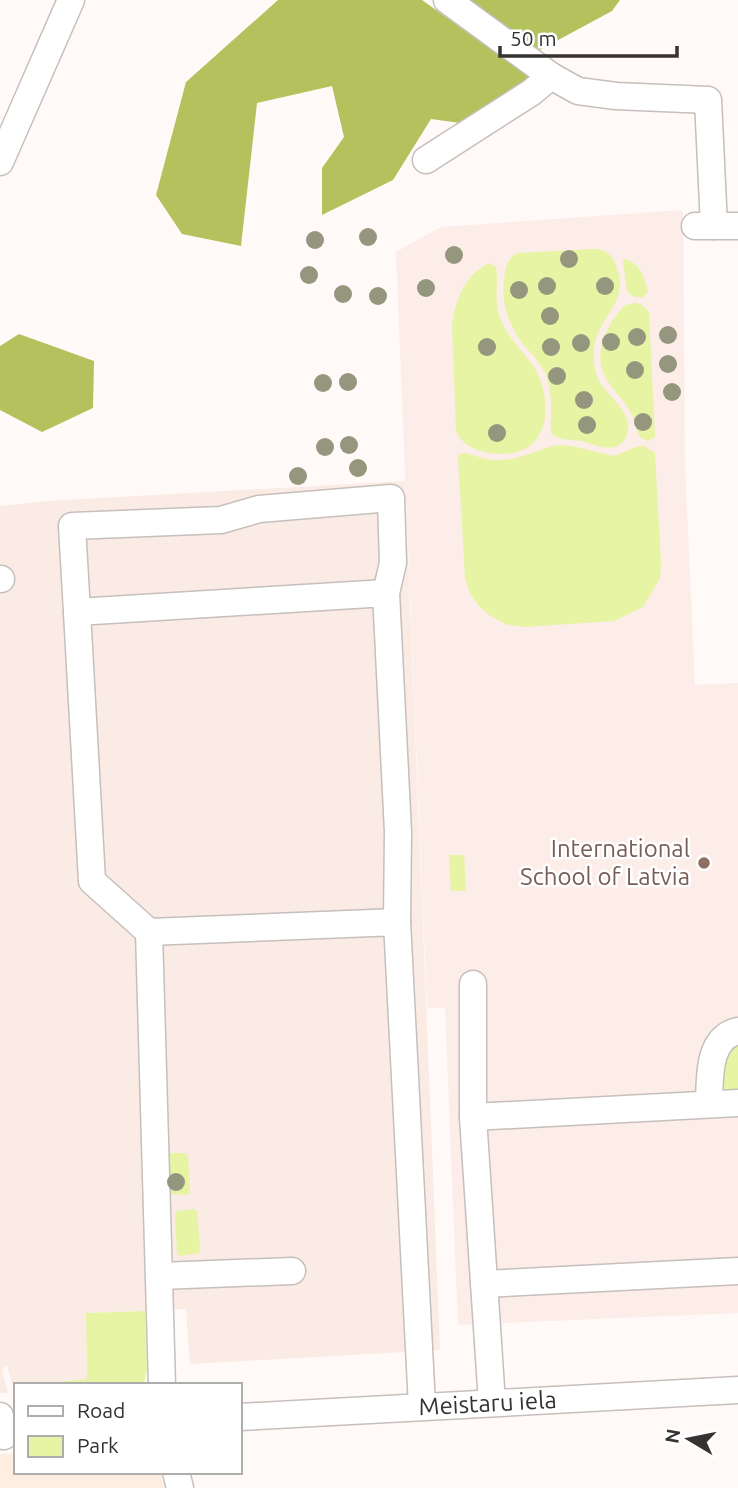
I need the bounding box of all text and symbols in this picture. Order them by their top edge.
scale bar [500,14,677,58]
text: 50 m [510,26,557,50]
place label: International School of Latvia [520,835,690,890]
marker: International School of Latvia [696,855,712,871]
legend [14,1383,242,1474]
street label: Meistaru iela [418,1386,557,1420]
text: Road [77,1398,125,1422]
north arrow [654,1404,724,1474]
text: N [660,1427,684,1445]
text: Park [77,1433,119,1457]

